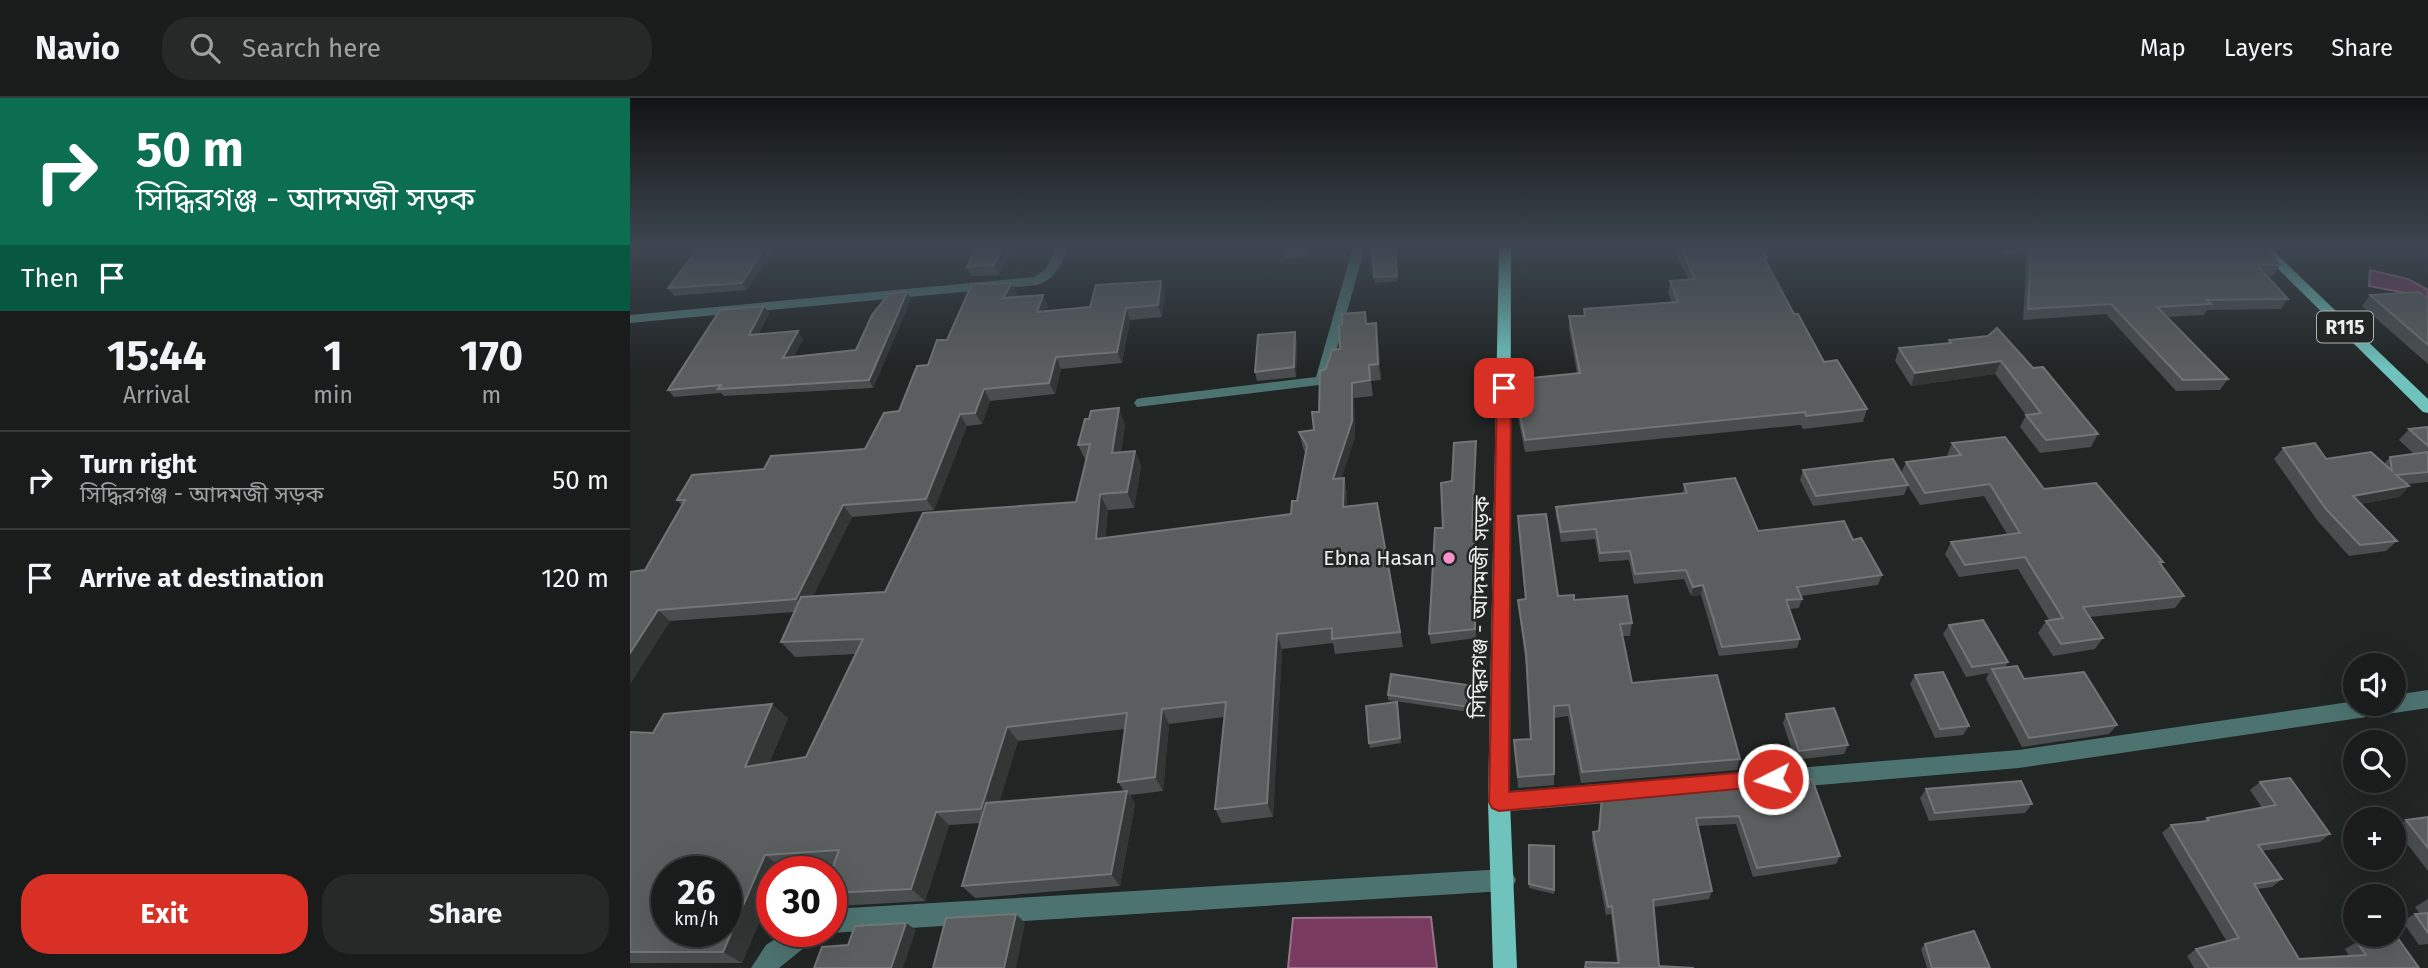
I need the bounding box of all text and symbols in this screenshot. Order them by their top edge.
search box [162,17,652,80]
text: Navio [35,28,120,68]
icon: search [186,29,224,67]
text: Search here [242,33,381,64]
text: Map [2140,34,2186,62]
text: Layers [2224,34,2293,62]
text: Share [2331,34,2393,62]
text: 50 m [136,120,244,179]
icon: right [21,126,112,217]
text: সিদ্ধিরগঞ্জ - আদমজী সড়ক [136,180,475,218]
icon: arrive [93,259,131,297]
text: Then [21,263,79,294]
road number: R115 [2317,312,2373,342]
text: 15:44 [107,331,206,381]
text: 1 [323,331,343,381]
text: 170 [460,331,523,381]
pin [1474,358,1534,418]
icon: arrive [1485,369,1523,407]
text: Arrival [123,381,190,409]
text: min [313,381,353,409]
text: m [482,381,501,409]
text: Turn right [80,449,197,480]
icon: right [21,461,59,499]
text: 50 m [552,465,609,496]
text: সিদ্ধিরগঞ্জ - আদমজী সড়ক [80,480,324,508]
street label: সিদ্ধিরগঞ্জ - আদমজী সড়ক [1465,494,1495,719]
place label: Ebna Hasan [1323,545,1435,571]
marker: Ebna Hasan [1441,550,1457,566]
icon: arrive [21,559,59,597]
text: Arrive at destination [80,563,324,594]
text: 120 m [541,563,609,594]
map controls [2343,653,2406,947]
button: sound [2343,653,2406,716]
button: search [2343,730,2406,793]
position arrow [1736,742,1810,816]
button: + [2343,807,2406,870]
speed limit sign: 30 [756,856,847,947]
text: 26 [678,871,715,913]
button: Exit [21,874,308,954]
button: Share [322,874,609,954]
button: − [2343,884,2406,947]
text: km/h [674,908,719,930]

